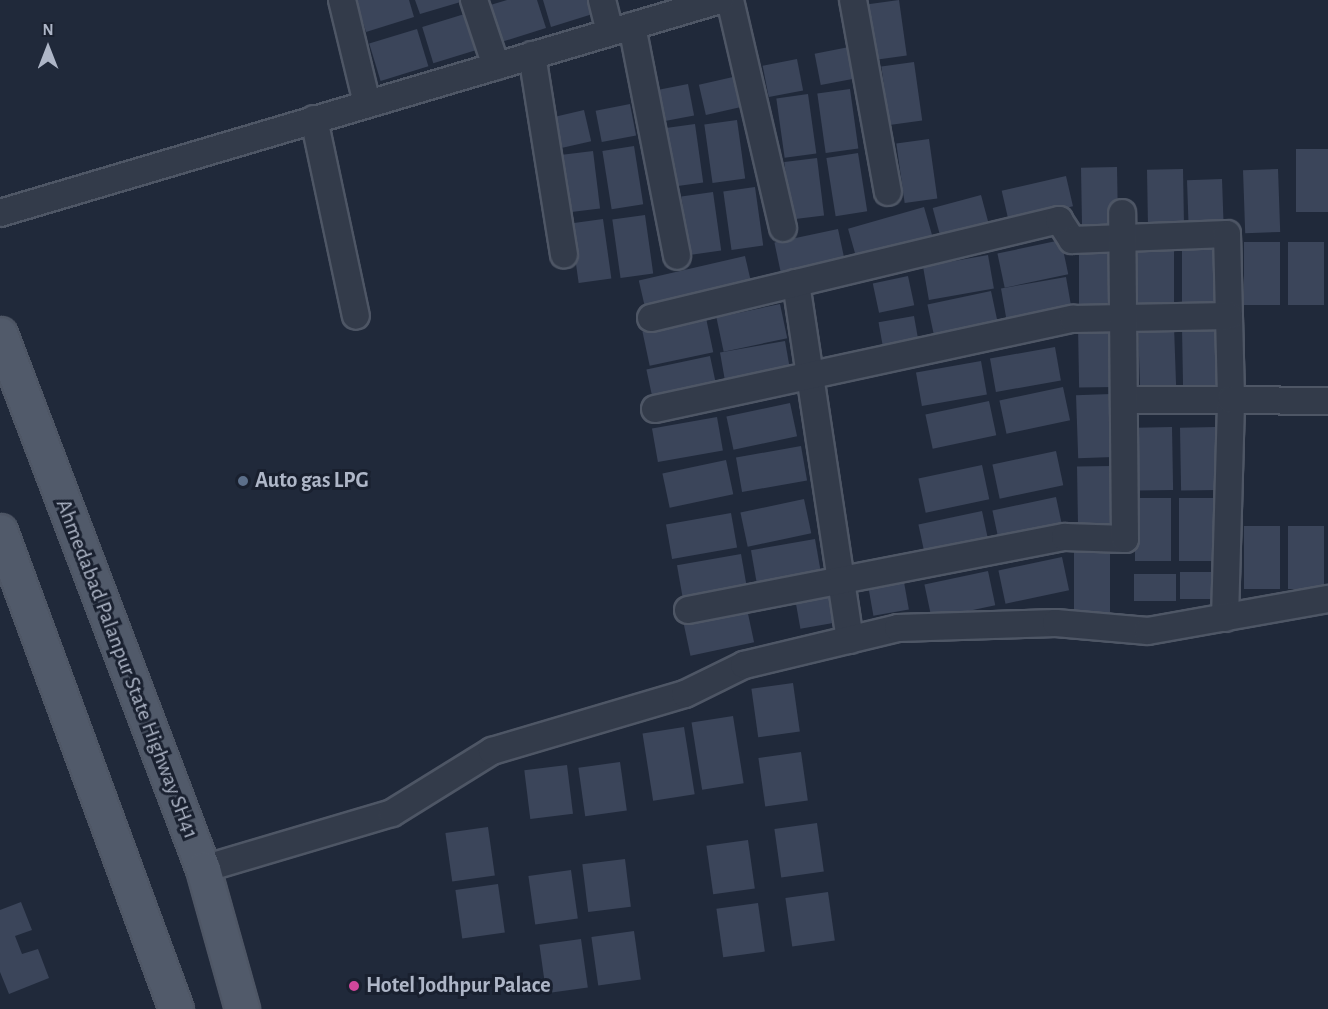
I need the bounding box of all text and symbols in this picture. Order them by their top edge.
north arrow [18,18,78,78]
text: N [42,22,54,38]
place label: Auto gas LPG [255,468,369,494]
marker: Auto gas LPG [236,474,250,488]
street label: Ahmedabad Palanpur State Highway SH41 [50,496,204,842]
place label: Hotel Jodhpur Palace [366,973,551,999]
marker: Hotel Jodhpur Palace [347,979,361,993]

